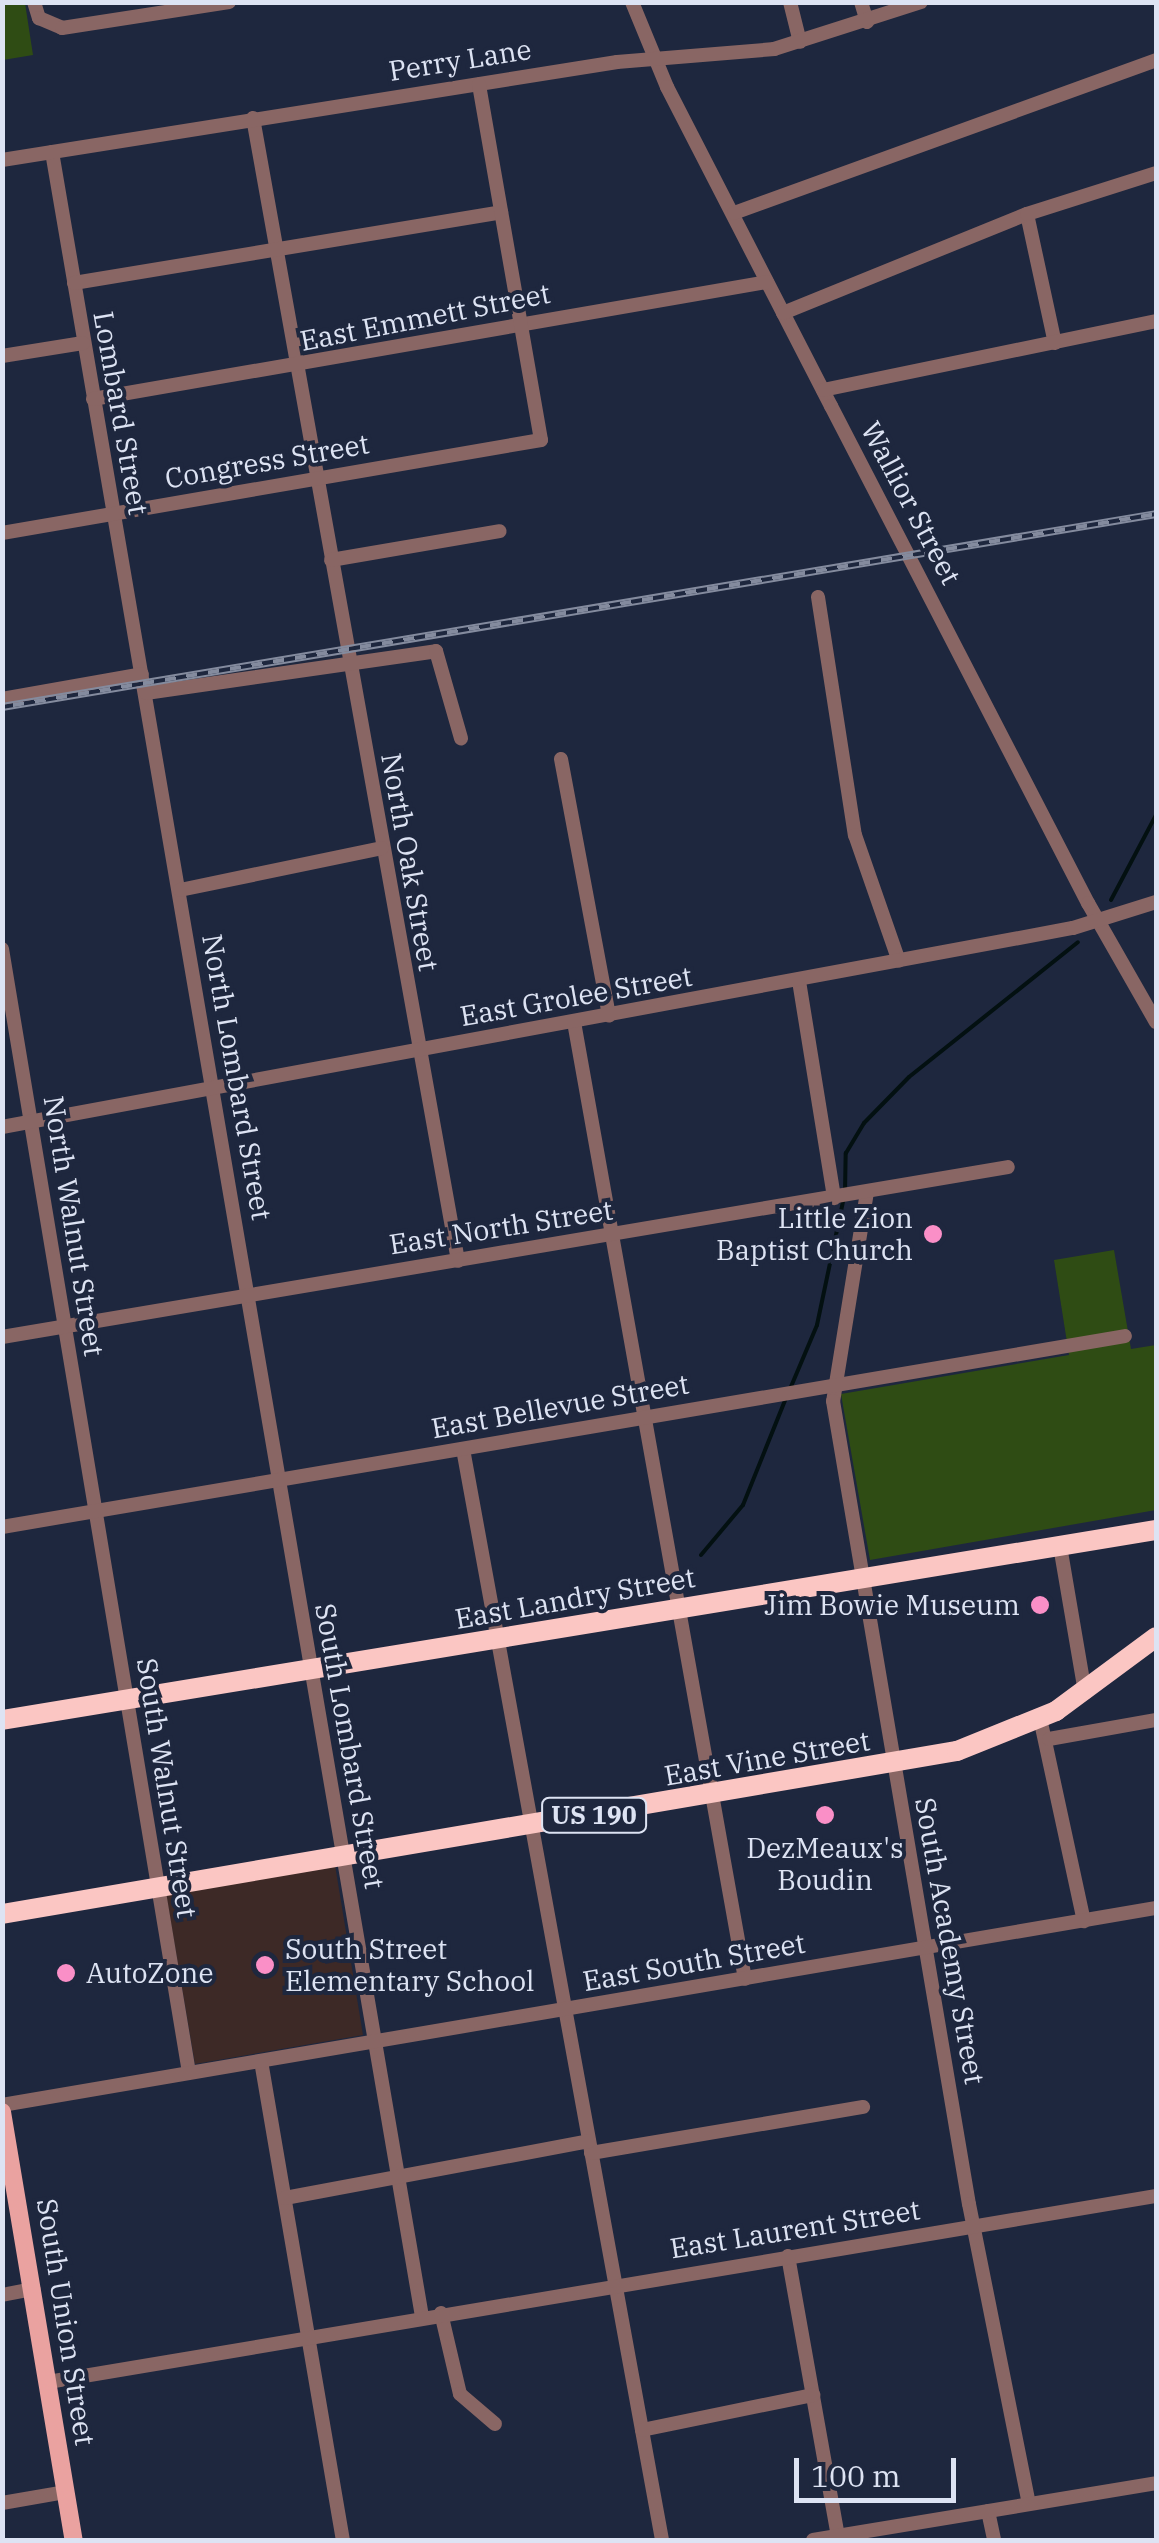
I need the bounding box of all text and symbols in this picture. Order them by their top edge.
street label: Perry Lane [386,32,534,88]
street label: East Emmett Street [297,276,553,358]
street label: Lombard Street [87,309,155,517]
street label: Wallior Street [854,416,968,590]
street label: Congress Street [162,427,372,495]
street label: North Oak Street [374,750,446,974]
street label: North Lombard Street [195,931,279,1223]
street label: East Grolee Street [457,959,695,1033]
street label: North Walnut Street [37,1093,111,1359]
street label: East North Street [387,1193,615,1261]
place label: Little Zion Baptist Church [716,1201,913,1267]
marker: Little Zion Baptist Church [922,1223,944,1245]
street label: East Bellevue Street [429,1367,691,1445]
street label: East Landry Street [452,1560,698,1636]
place label: Jim Bowie Museum [764,1588,1020,1622]
marker: Jim Bowie Museum [1029,1594,1051,1616]
street label: South Lombard Street [308,1601,392,1891]
street label: South Walnut Street [130,1656,204,1920]
street label: East Vine Street [662,1723,872,1793]
road number: US 190 [539,1795,649,1835]
street label: South Academy Street [908,1795,992,2087]
marker: DezMeaux's Boudin [814,1804,836,1826]
place label: DezMeaux's Boudin [746,1831,904,1897]
street label: East South Street [580,1926,808,1998]
place label: South Street Elementary School [285,1932,534,1998]
marker: South Street Elementary School [254,1954,276,1976]
place label: AutoZone [86,1956,213,1990]
marker: AutoZone [55,1962,77,1984]
street label: East Laurent Street [668,2193,922,2265]
street label: South Union Street [30,2196,102,2448]
scale bar [799,2438,962,2500]
text: 100 m [811,2456,901,2495]

